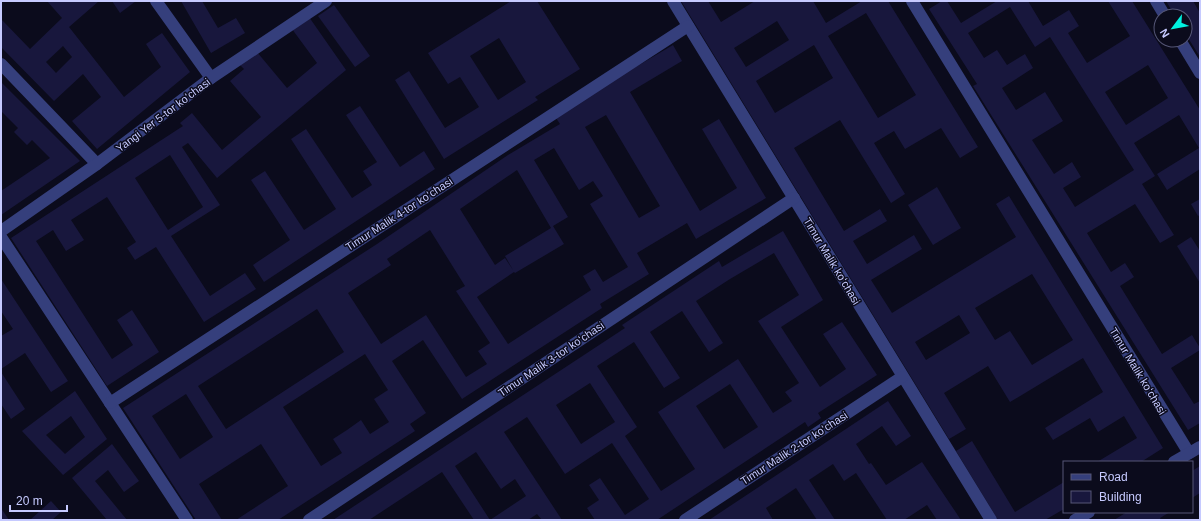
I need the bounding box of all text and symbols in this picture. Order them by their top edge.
north arrow [1153,8,1193,48]
text: N [1157,27,1172,40]
street label: Yangi Yer 5-tor koʻchasi [114,76,212,154]
street label: Timur Malik 4-tor koʻchasi [343,175,455,253]
street label: Timur Malik koʻchasi [801,215,863,307]
street label: Timur Malik 3-tor koʻchasi [496,319,606,399]
street label: Timur Malik koʻchasi [1107,325,1169,417]
street label: Timur Malik 2-tor koʻchasi [738,409,850,487]
legend [1063,461,1193,513]
text: Road [1099,470,1128,484]
scale bar [10,487,67,513]
text: Building [1099,490,1142,504]
text: 20 m [16,494,43,508]

